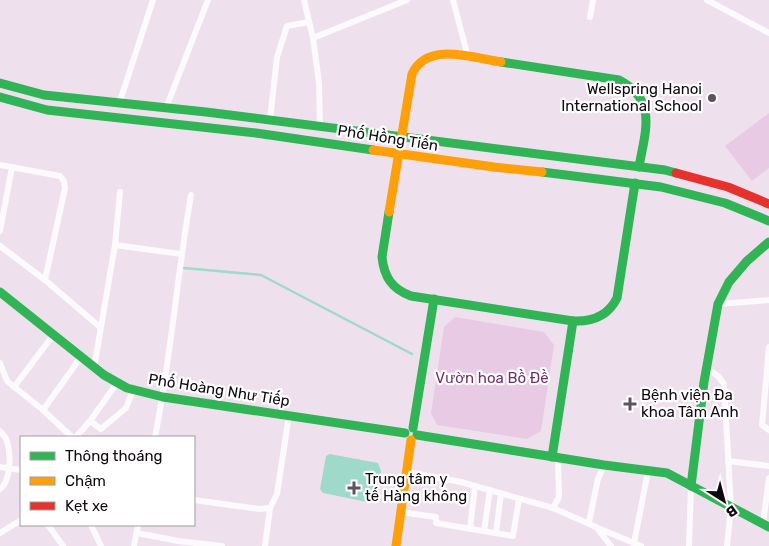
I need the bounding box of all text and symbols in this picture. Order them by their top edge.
place label: Wellspring Hanoi International School [561,80,702,115]
marker: Wellspring Hanoi International School [706,92,718,104]
street label: Phố Hồng Tiến [336,121,440,155]
park label: Vườn hoa Bồ Đề [435,369,549,387]
street label: Phố Hoàng Như Tiếp [147,370,291,410]
place label: Bệnh viện Đa khoa Tâm Anh [641,386,739,421]
marker: Bệnh viện Đa khoa Tâm Anh [623,397,637,411]
legend [20,436,195,526]
text: Thông thoáng [65,447,162,465]
place label: Trung tâm y tế Hàng không [365,470,467,505]
text: Chậm [65,472,106,490]
north arrow [699,476,749,526]
marker: Trung tâm y tế Hàng không [347,481,361,495]
text: Kẹt xe [65,497,108,515]
text: B [722,501,740,521]

